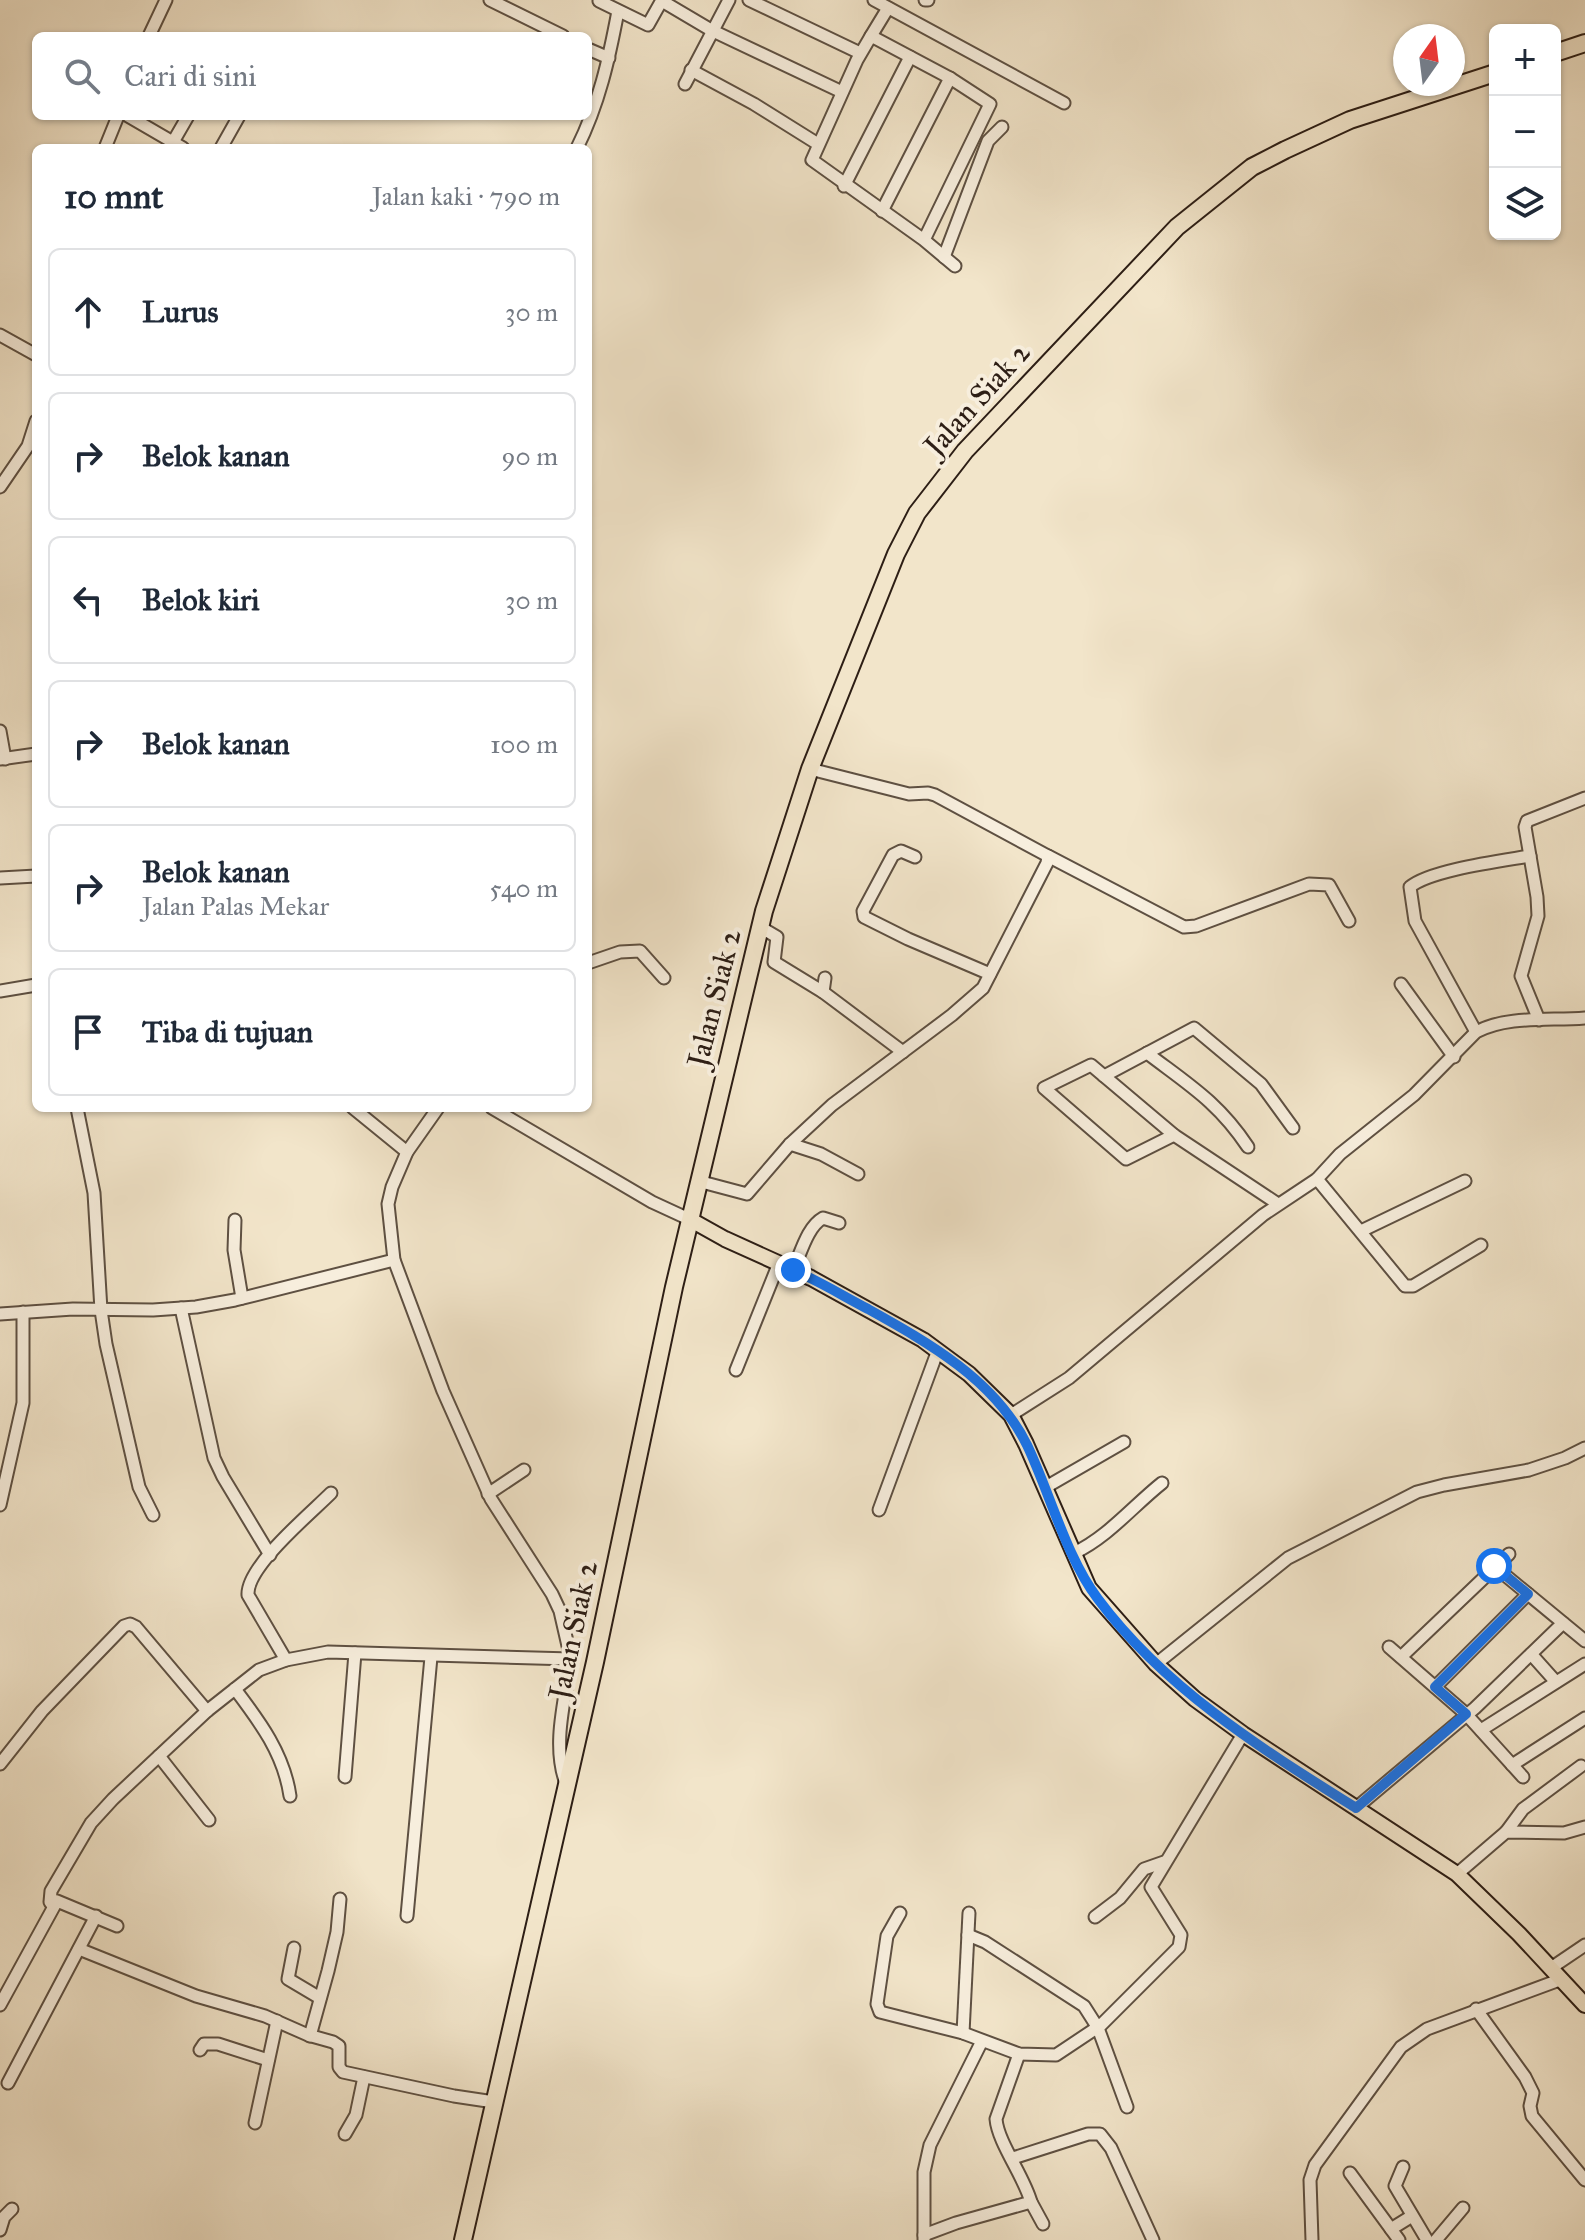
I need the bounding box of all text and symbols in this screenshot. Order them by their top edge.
north arrow [1393,24,1465,96]
map controls [1489,24,1561,240]
button: + [1489,24,1561,96]
search box [32,32,592,120]
icon: search [60,54,104,98]
text: Cari di sini [124,58,257,94]
button: − [1489,96,1561,168]
button: layers [1489,168,1561,240]
text: 10 mnt [64,176,163,217]
text: Jalan kaki · 790 m [372,180,560,212]
icon: ahead [66,290,110,334]
text: Lurus [142,294,218,330]
text: 30 m [505,296,558,328]
street label: Jalan Siak 2 [914,334,1038,466]
icon: right [66,434,110,478]
text: Belok kanan [142,438,290,474]
text: 90 m [501,440,558,472]
icon: left [66,578,110,622]
text: Belok kiri [142,582,260,618]
text: 30 m [505,584,558,616]
icon: right [66,722,110,766]
text: Belok kanan [142,726,290,762]
text: 100 m [490,728,558,760]
text: Belok kanan [142,854,290,890]
icon: right [66,866,110,910]
text: 540 m [490,872,558,904]
text: Jalan Palas Mekar [142,890,329,922]
street label: Jalan Siak 2 [679,925,749,1074]
icon: arrive [66,1010,110,1054]
text: Tiba di tujuan [142,1014,313,1050]
route end [775,1252,811,1288]
route start [1476,1548,1512,1584]
street label: Jalan Siak 2 [540,1557,605,1706]

